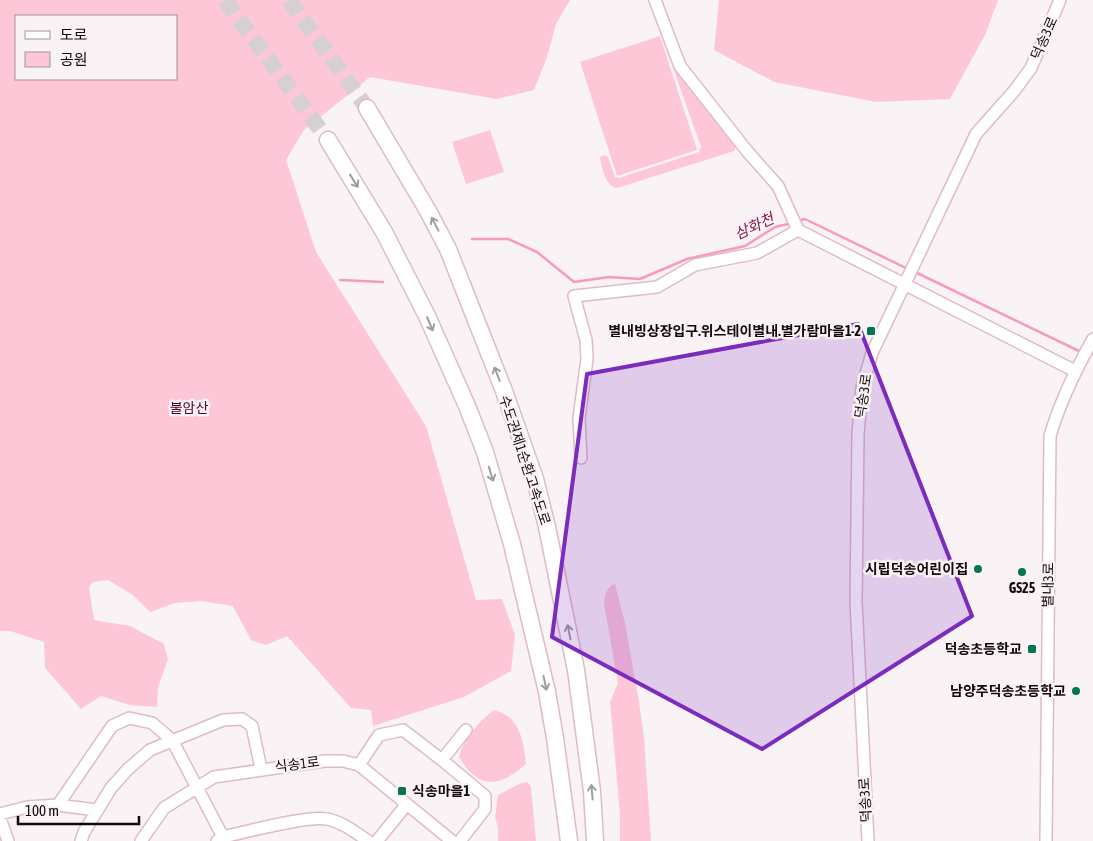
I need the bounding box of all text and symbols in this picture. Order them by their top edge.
street label: 덕송3로 [1027,14,1061,62]
legend [15,15,178,80]
text: 도로 [60,26,88,43]
text: 공원 [60,51,88,68]
one-way arrow [349,173,359,187]
water label: 삼화천 [732,209,778,242]
one-way arrow [430,217,440,232]
one-way arrow [426,316,436,331]
place label: 별내빙상장입구.위스테이별내.별가람마을1-2 [608,323,861,339]
marker: 별내빙상장입구.위스테이별내.별가람마을1-2 [865,325,877,337]
one-way arrow [492,367,502,382]
street label: 덕송3로 [852,372,874,420]
street label: 수도권제1순환고속도로 [496,393,554,527]
park label: 불암산 [170,400,208,416]
one-way arrow [487,466,497,482]
place label: 시립덕송어린이집 [865,561,968,577]
street label: 별내3로 [1040,562,1056,608]
marker: 시립덕송어린이집 [972,563,984,575]
marker: GS25 [1016,566,1028,578]
place label: GS25 [1009,580,1036,596]
one-way arrow [563,624,573,640]
place label: 덕송초등학교 [945,641,1022,657]
marker: 덕송초등학교 [1026,643,1038,655]
one-way arrow [540,674,550,690]
place label: 남양주덕송초등학교 [950,683,1066,699]
marker: 남양주덕송초등학교 [1070,685,1082,697]
street label: 식송1로 [274,753,321,775]
street label: 덕송3로 [856,777,874,823]
place label: 식송마을1 [412,783,471,799]
marker: 식송마을1 [396,785,408,797]
one-way arrow [587,785,596,801]
scale bar [18,794,139,826]
text: 100 m [25,802,59,819]

